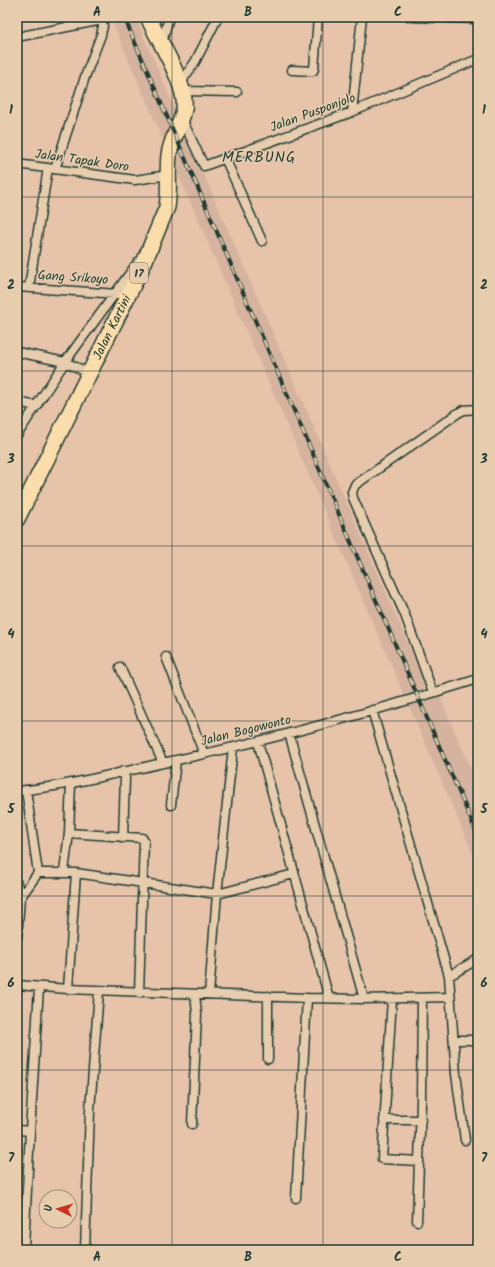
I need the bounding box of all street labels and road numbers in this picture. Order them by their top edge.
street label: Jalan Pusponjolo [267,88,359,138]
street label: Jalan Tapak Doro [34,144,130,178]
road number: 17 [130,263,148,283]
street label: Gang Srikoyo [37,265,109,291]
street label: Jalan Kartini [87,290,137,363]
street label: Jalan Bogowonto [199,710,293,752]

